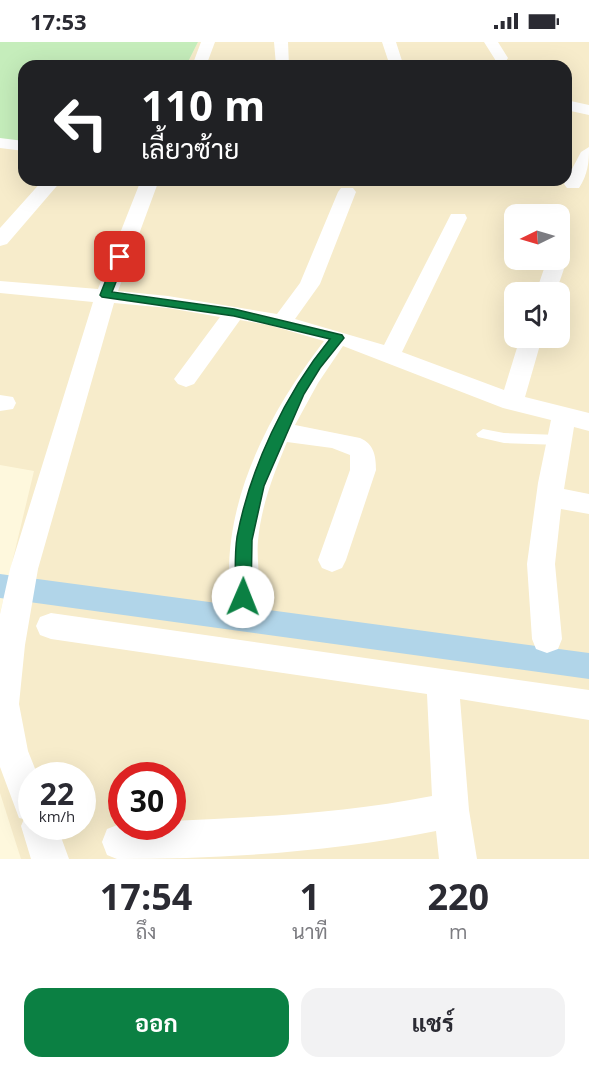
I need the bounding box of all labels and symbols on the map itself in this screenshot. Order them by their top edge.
north arrow [504,204,570,270]
pin [94,231,145,282]
position arrow [211,565,275,629]
speed limit sign: 30 [108,762,186,840]

